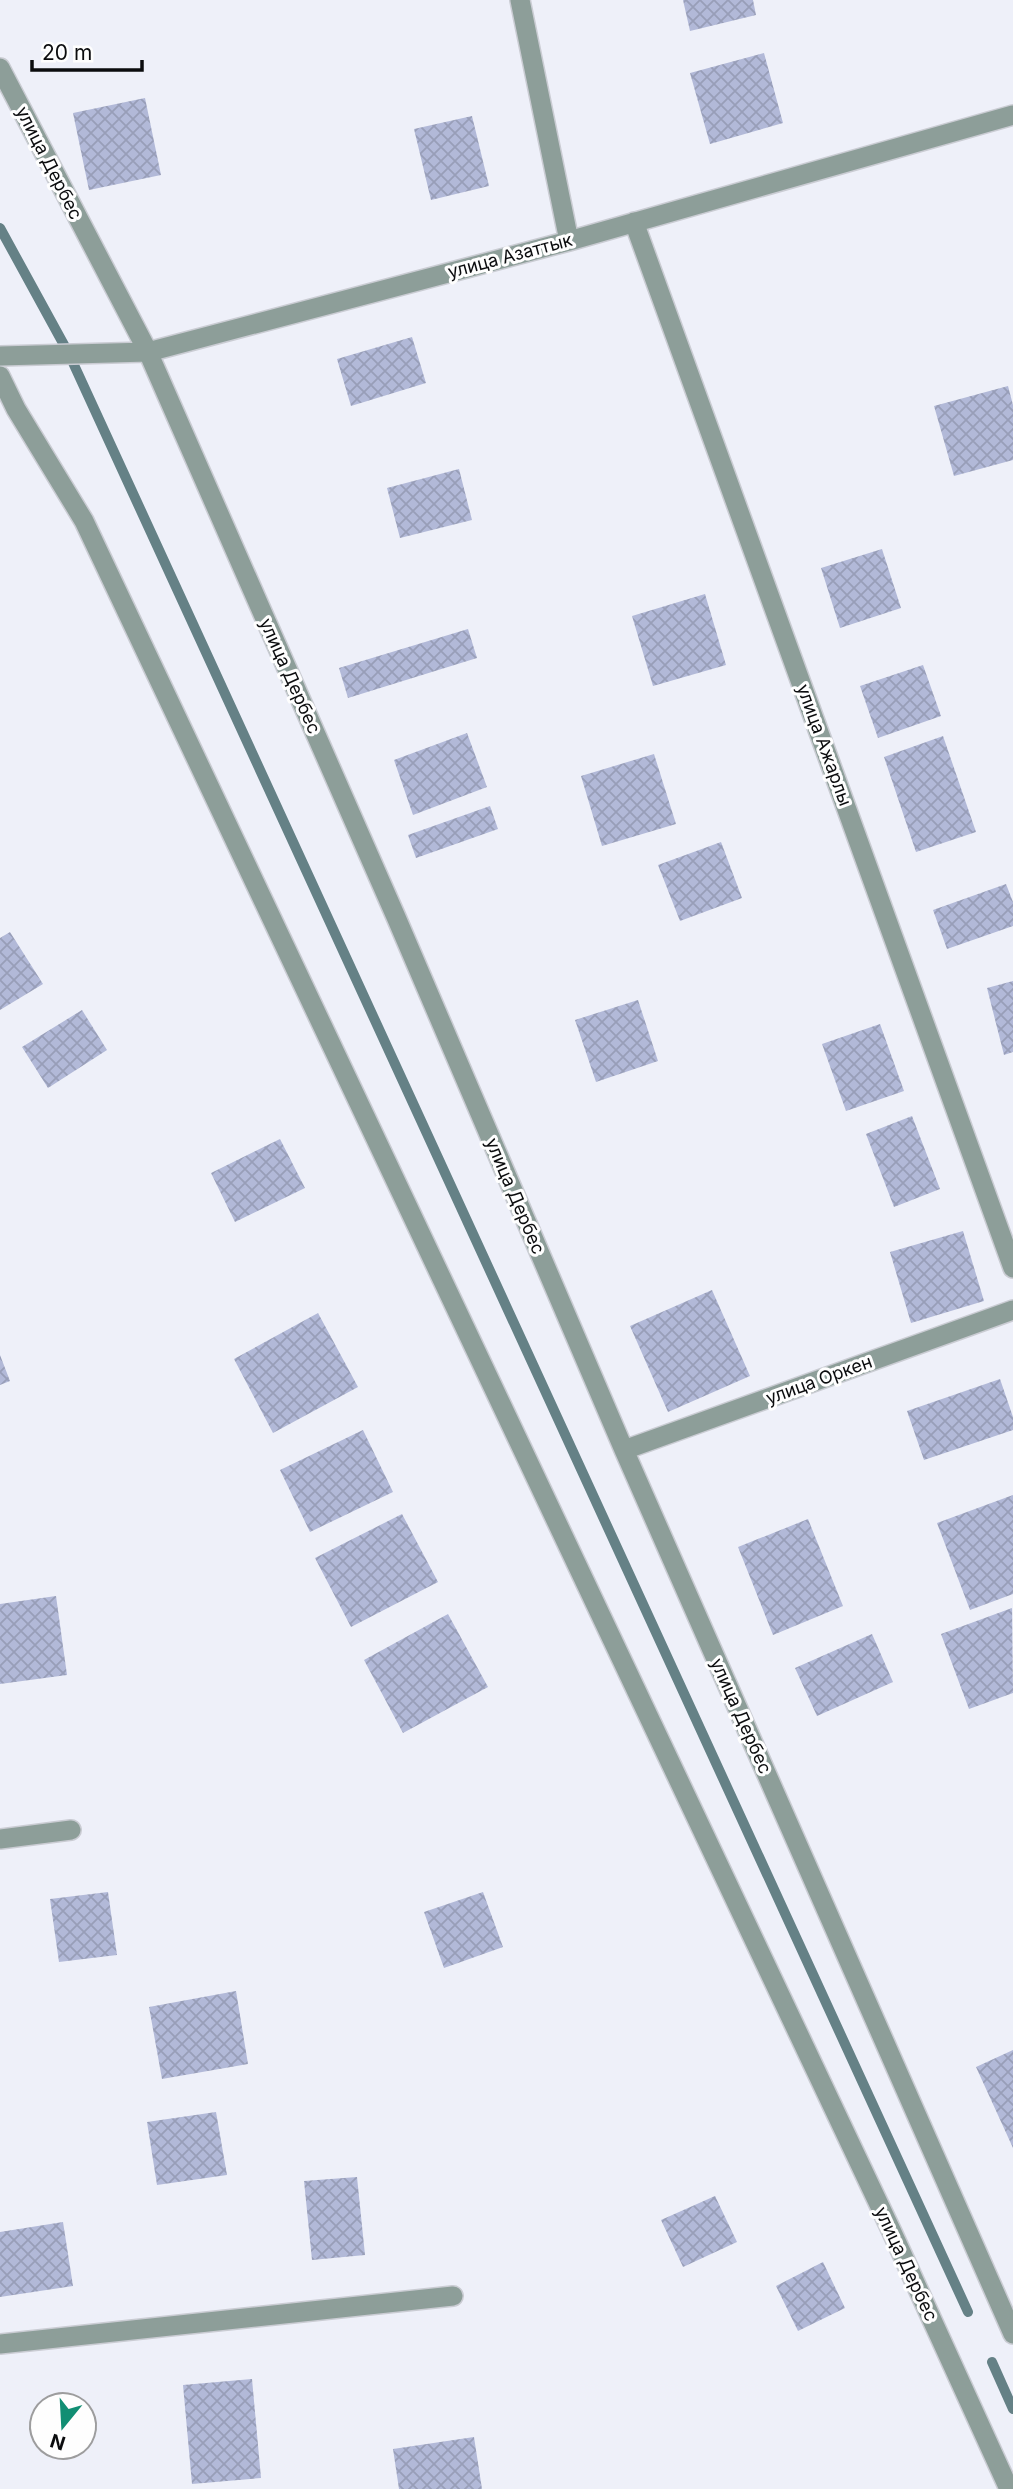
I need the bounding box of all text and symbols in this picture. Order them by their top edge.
scale bar [32,28,142,72]
text: 20 m [42,40,92,65]
street label: улица Дербес [12,103,87,223]
street label: улица Азаттык [445,229,575,282]
street label: улица Дербес [256,615,325,737]
street label: улица Ажарлы [793,681,856,809]
street label: улица Дербес [482,1135,549,1257]
street label: улица Оркен [763,1351,875,1408]
street label: улица Дербес [707,1655,776,1777]
street label: улица Дербес [871,2203,942,2324]
north arrow [28,2391,98,2461]
text: N [47,2429,68,2455]

